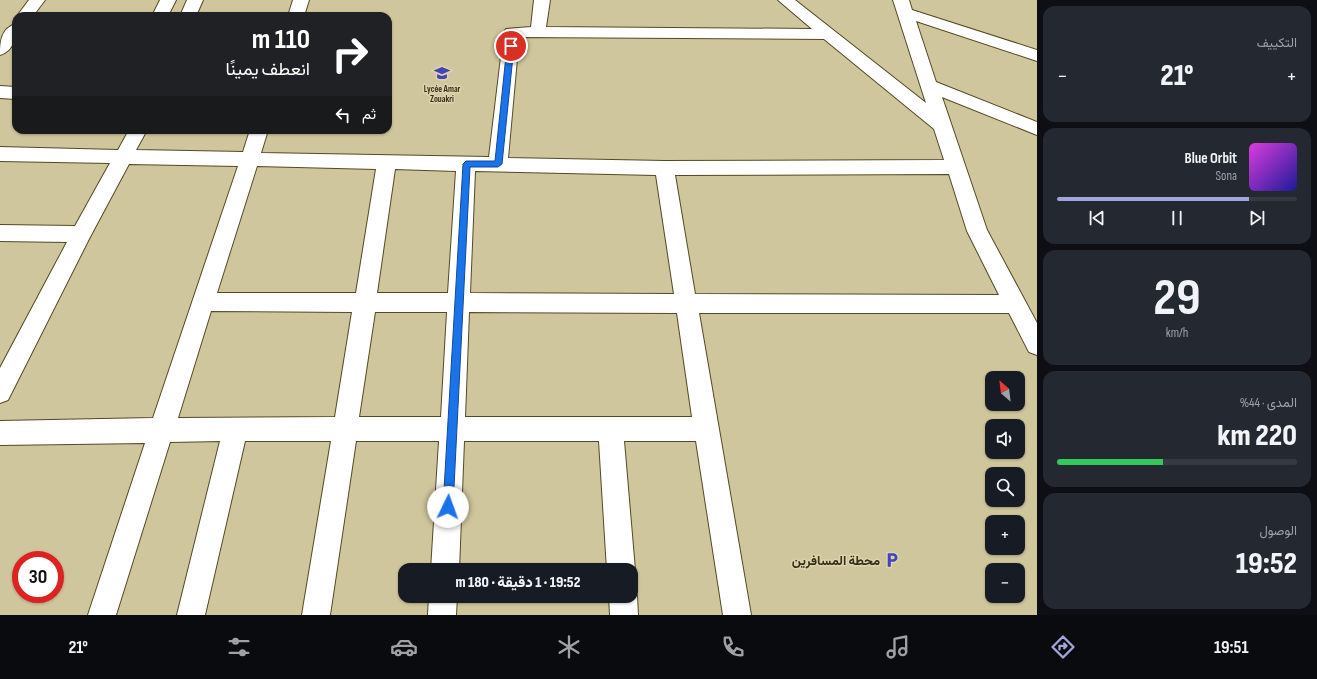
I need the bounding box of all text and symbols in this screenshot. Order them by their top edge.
text: 110 m [252,23,310,56]
icon: right [324,28,376,80]
pin [494,29,528,63]
icon: arrive [500,35,522,57]
text: التكييف [1257,35,1297,51]
text: 21° [1160,58,1194,94]
text: انعطف يمينًا [225,59,310,80]
text: − [1057,63,1068,90]
text: + [1286,63,1297,90]
school or university icon: Lycée Amar Zouakri [433,64,451,82]
place label: Lycée Amar Zouakri [424,84,461,105]
icon: left [332,104,354,126]
text: ثم [362,105,376,124]
text: Blue Orbit [1185,149,1237,168]
text: Sona [1215,168,1237,184]
icon: previous [1086,207,1108,229]
icon: pause [1166,207,1188,229]
icon: next [1246,207,1268,229]
text: 29 [1153,267,1201,330]
text: km/h [1166,325,1188,341]
north arrow [985,371,1025,411]
map controls [985,371,1025,603]
text: المدى · 44% [1240,395,1297,411]
text: 220 km [1217,418,1297,454]
button: sound [985,419,1025,459]
button: search [985,467,1025,507]
position arrow [427,486,469,528]
button: + [985,515,1025,555]
text: الوصول [1259,523,1297,539]
text: 19:52 [1236,546,1297,582]
speed limit sign: 30 [12,551,64,603]
parking icon: محطة المسافرين [883,551,901,569]
place label: محطة المسافرين [792,553,880,569]
button: − [985,563,1025,603]
text: 19:52 · 1 دقيقة · 180 m [456,573,580,592]
icon: filters [225,633,253,661]
icon: car [390,633,418,661]
icon: climate [555,633,583,661]
icon: phone [719,633,747,661]
icon: music [884,633,912,661]
icon: directions [1049,633,1077,661]
text: 21° [68,637,88,658]
text: 19:51 [1214,637,1249,658]

